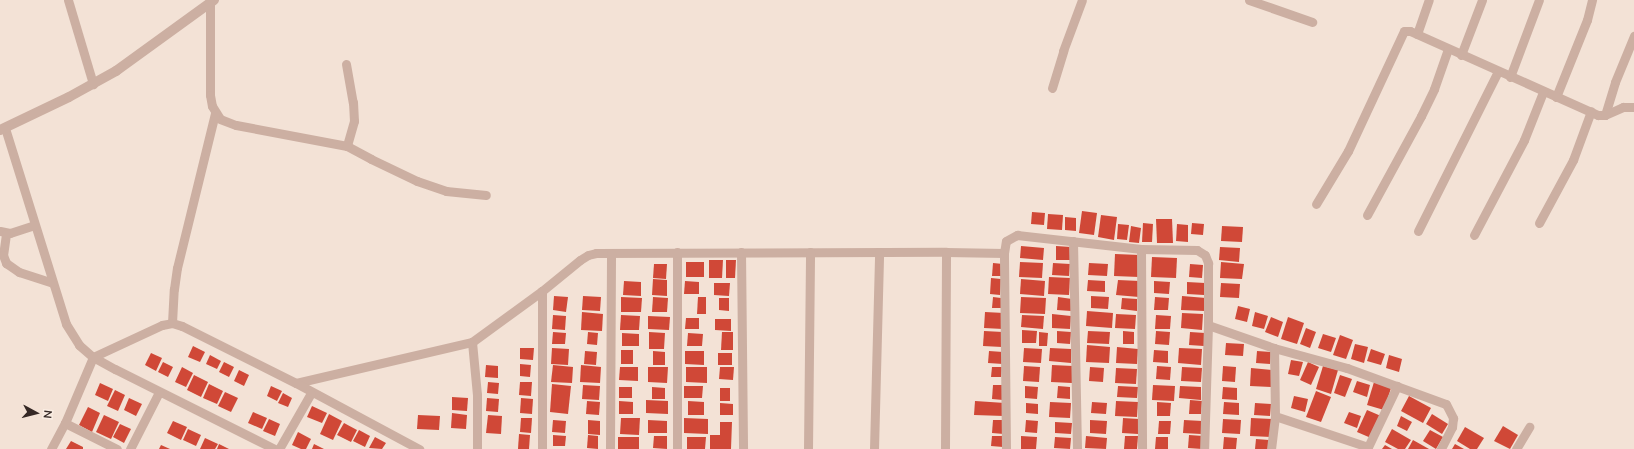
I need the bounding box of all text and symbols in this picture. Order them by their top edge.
north arrow [16,393,56,433]
text: N [40,409,55,419]

